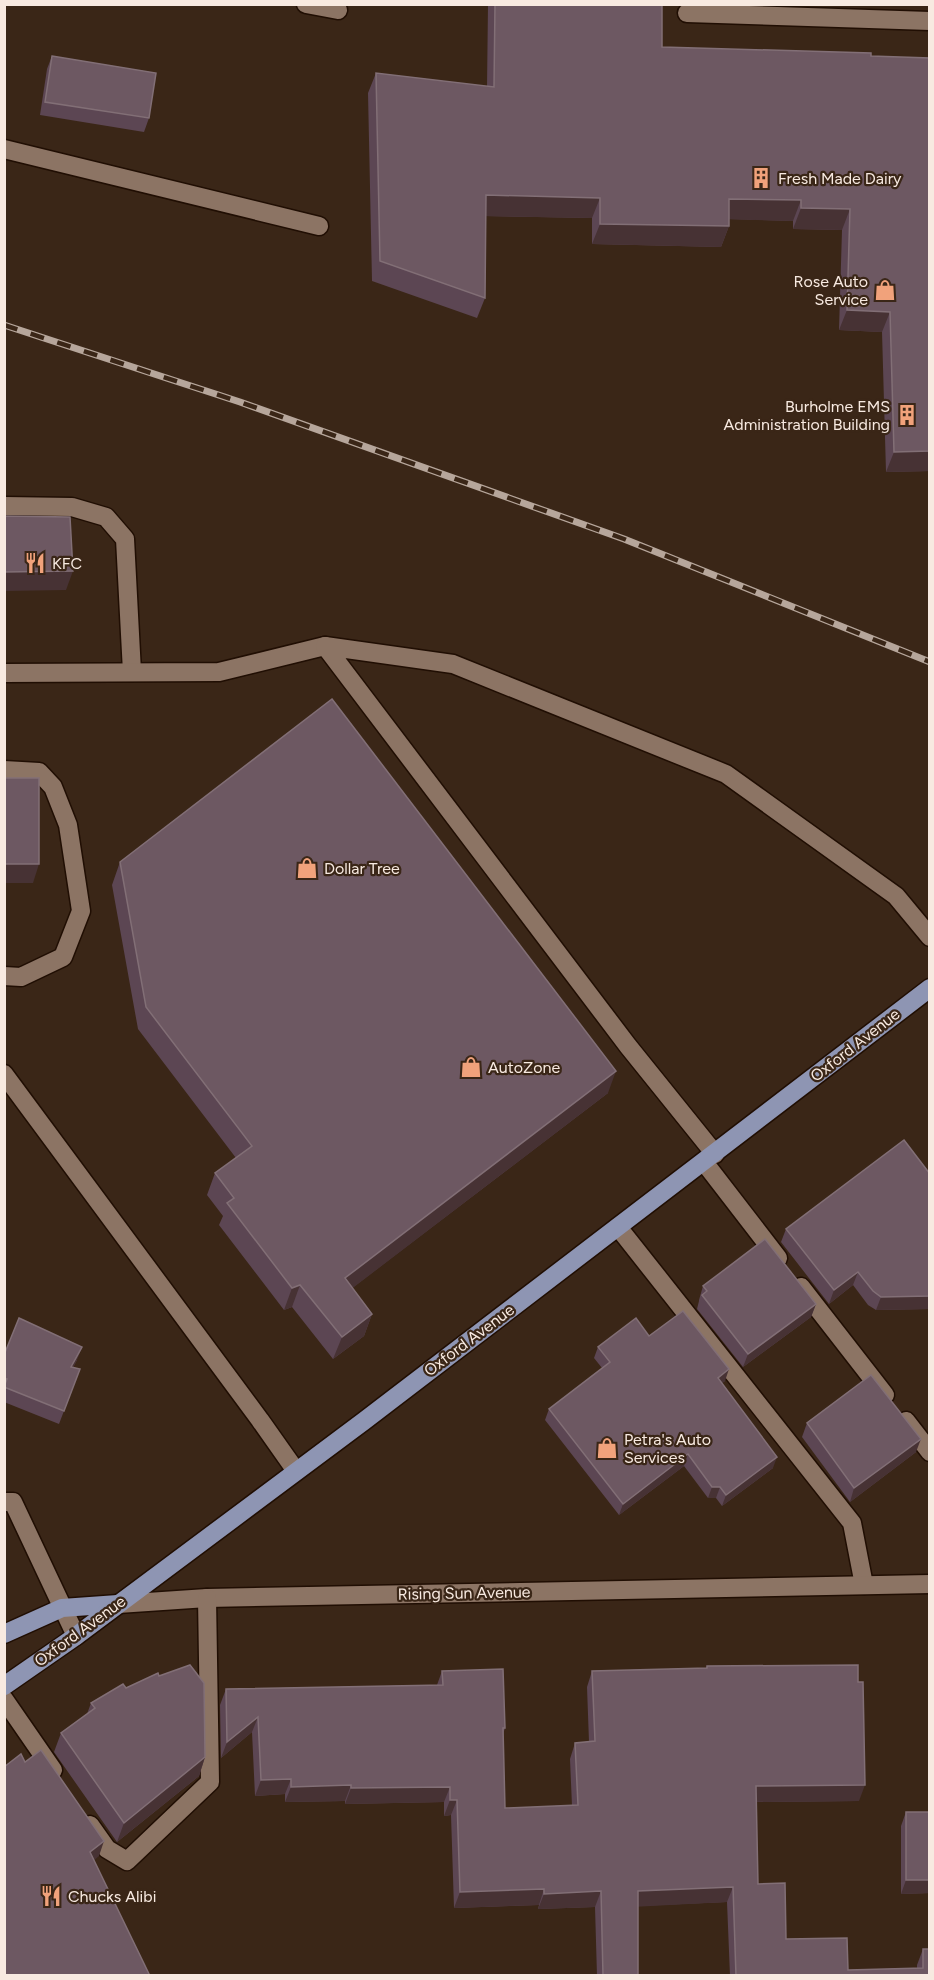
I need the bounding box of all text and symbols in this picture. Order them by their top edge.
building icon: Fresh Made Dairy [749,166,773,190]
place label: Fresh Made Dairy [778,169,902,188]
place label: Rose Auto Service [794,272,868,309]
shop icon: Rose Auto Service [873,278,897,302]
place label: Burholme EMS Administration Building [724,397,890,434]
building icon: Burholme EMS Administration Building [895,403,919,427]
restaurant icon: KFC [23,551,47,575]
place label: KFC [52,554,82,573]
shop icon: Dollar Tree [295,856,319,880]
place label: Dollar Tree [324,859,400,878]
street label: Oxford Avenue [807,1004,904,1086]
shop icon: AutoZone [459,1055,483,1079]
place label: AutoZone [488,1058,561,1077]
street label: Oxford Avenue [420,1300,518,1380]
place label: Petra's Auto Services [624,1430,711,1467]
shop icon: Petra's Auto Services [595,1436,619,1460]
street label: Rising Sun Avenue [397,1582,531,1604]
street label: Oxford Avenue [31,1591,129,1670]
restaurant icon: Chucks Alibi [39,1884,63,1908]
place label: Chucks Alibi [68,1887,156,1906]

